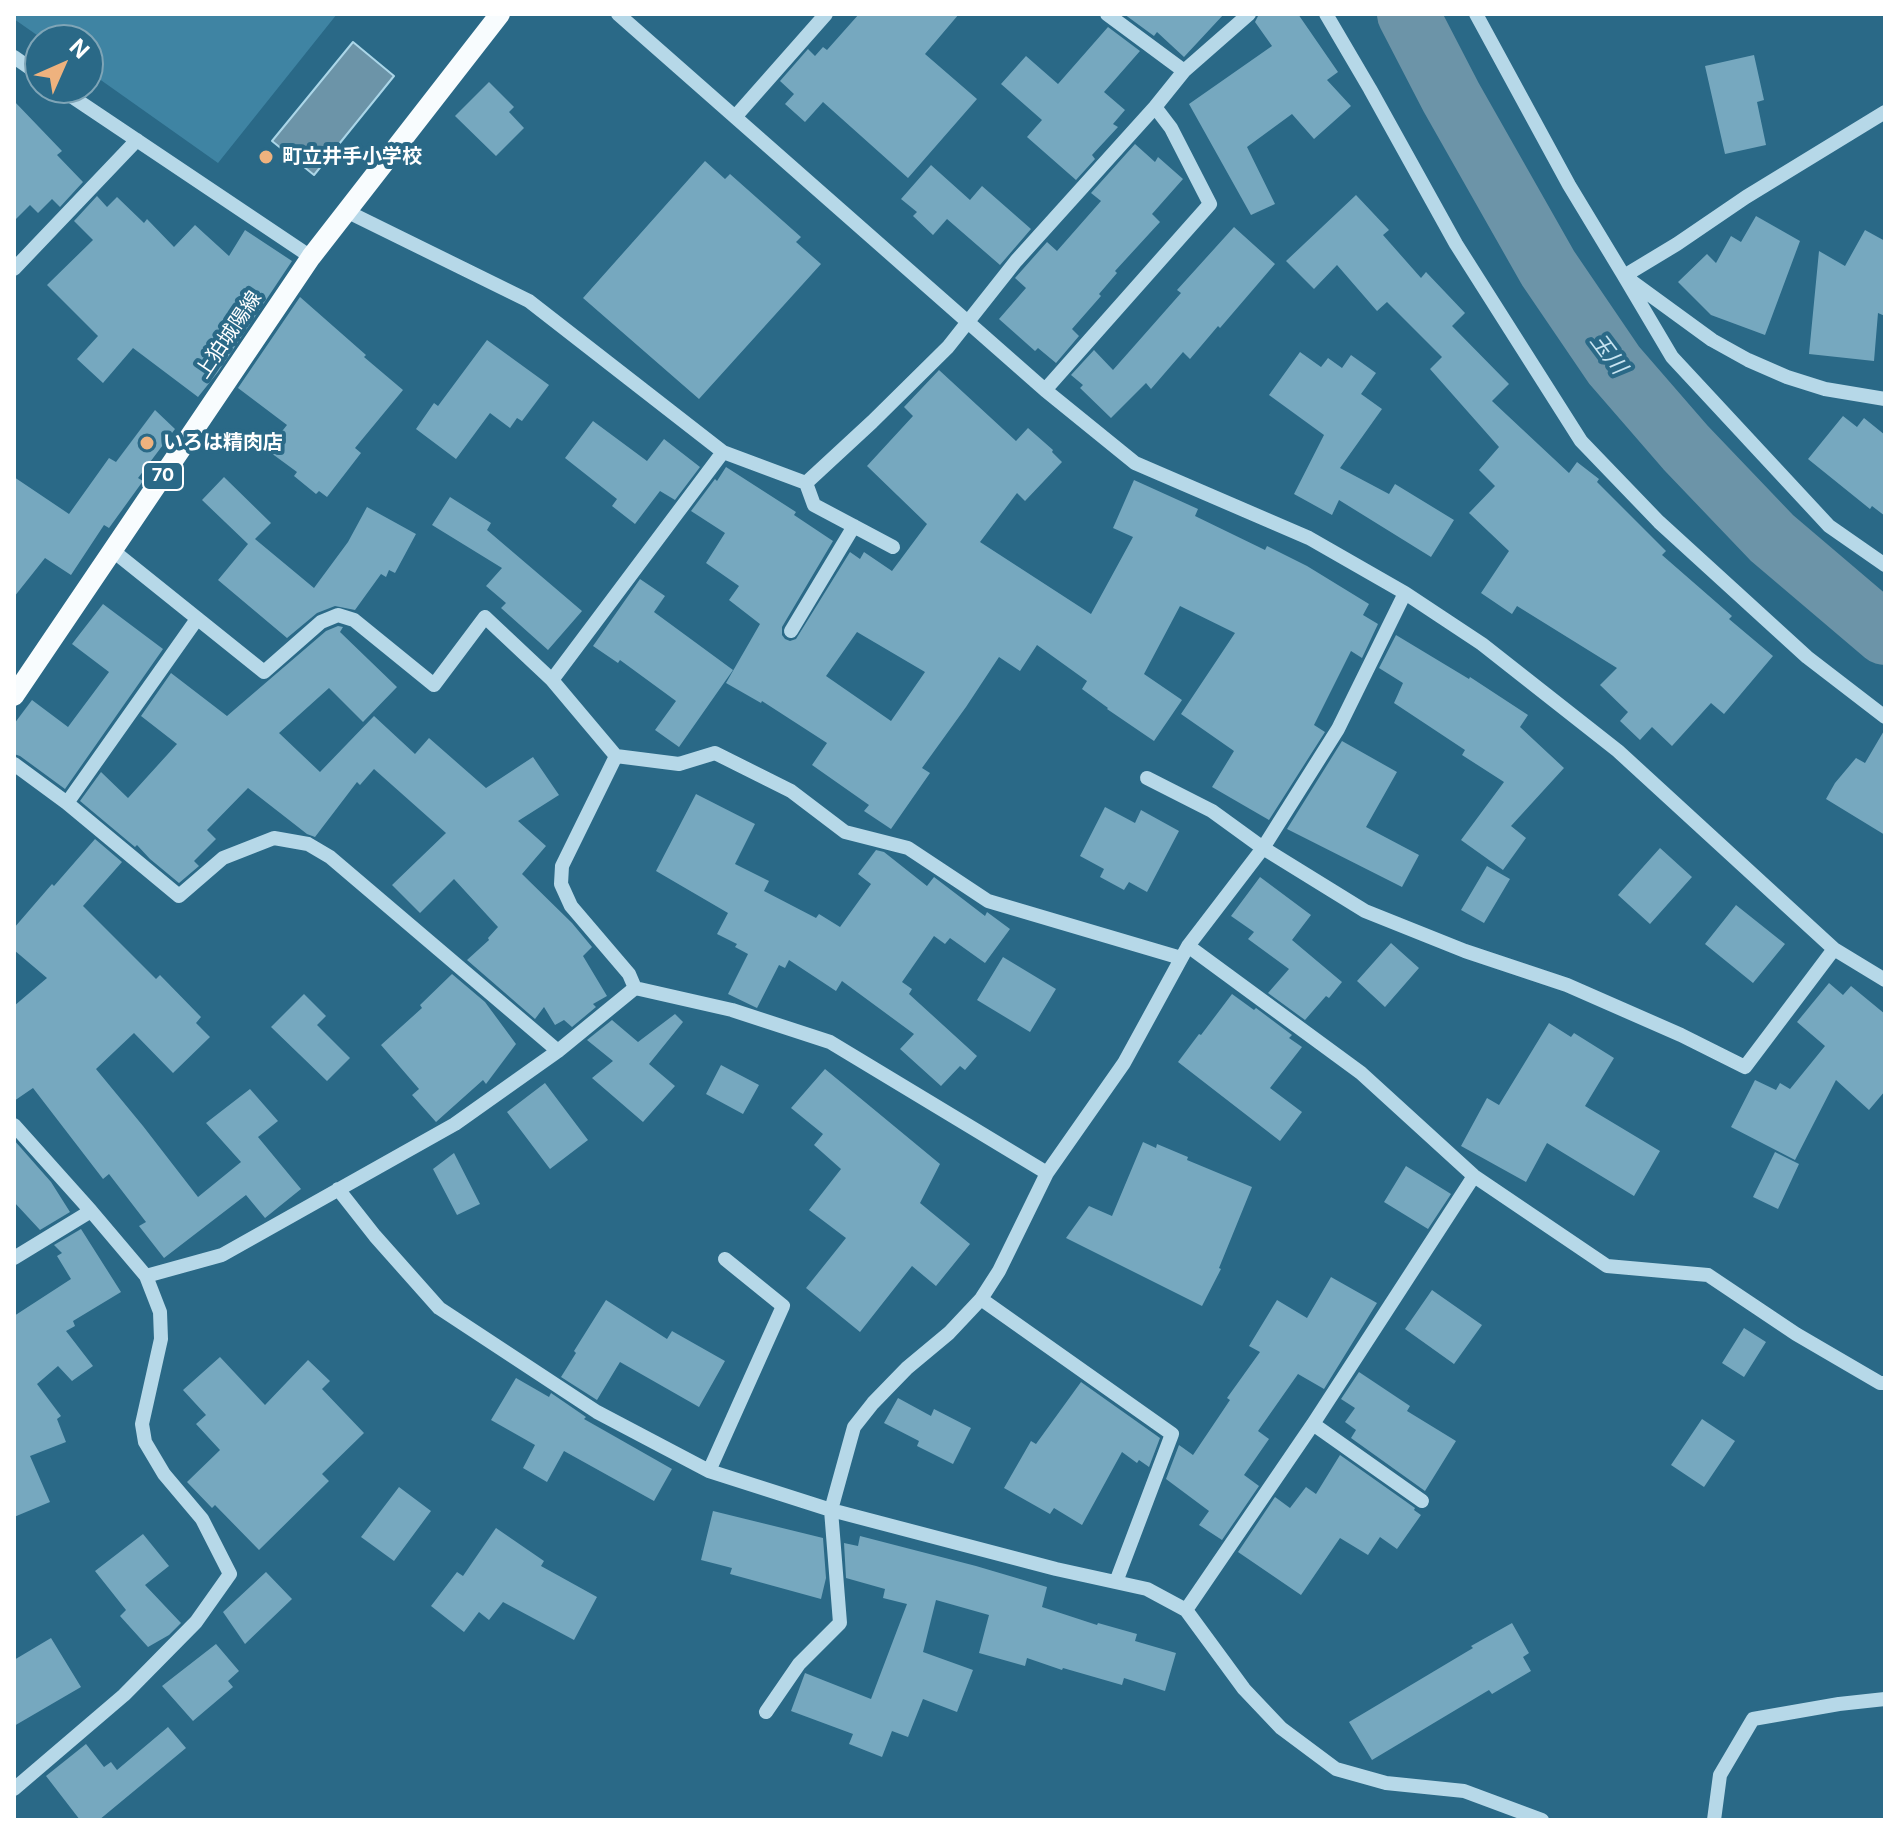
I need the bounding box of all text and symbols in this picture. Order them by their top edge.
north arrow [24,24,104,104]
text: N [64,33,95,64]
place label: 町立井手小学校 [282,145,422,169]
marker: 町立井手小学校 [257,148,275,166]
street label: 上狛城陽線 [191,287,267,383]
water label: 玉川 [1584,328,1632,380]
place label: いろは精肉店 [163,431,283,455]
marker: いろは精肉店 [138,434,156,452]
road number: 70 [143,462,183,490]

